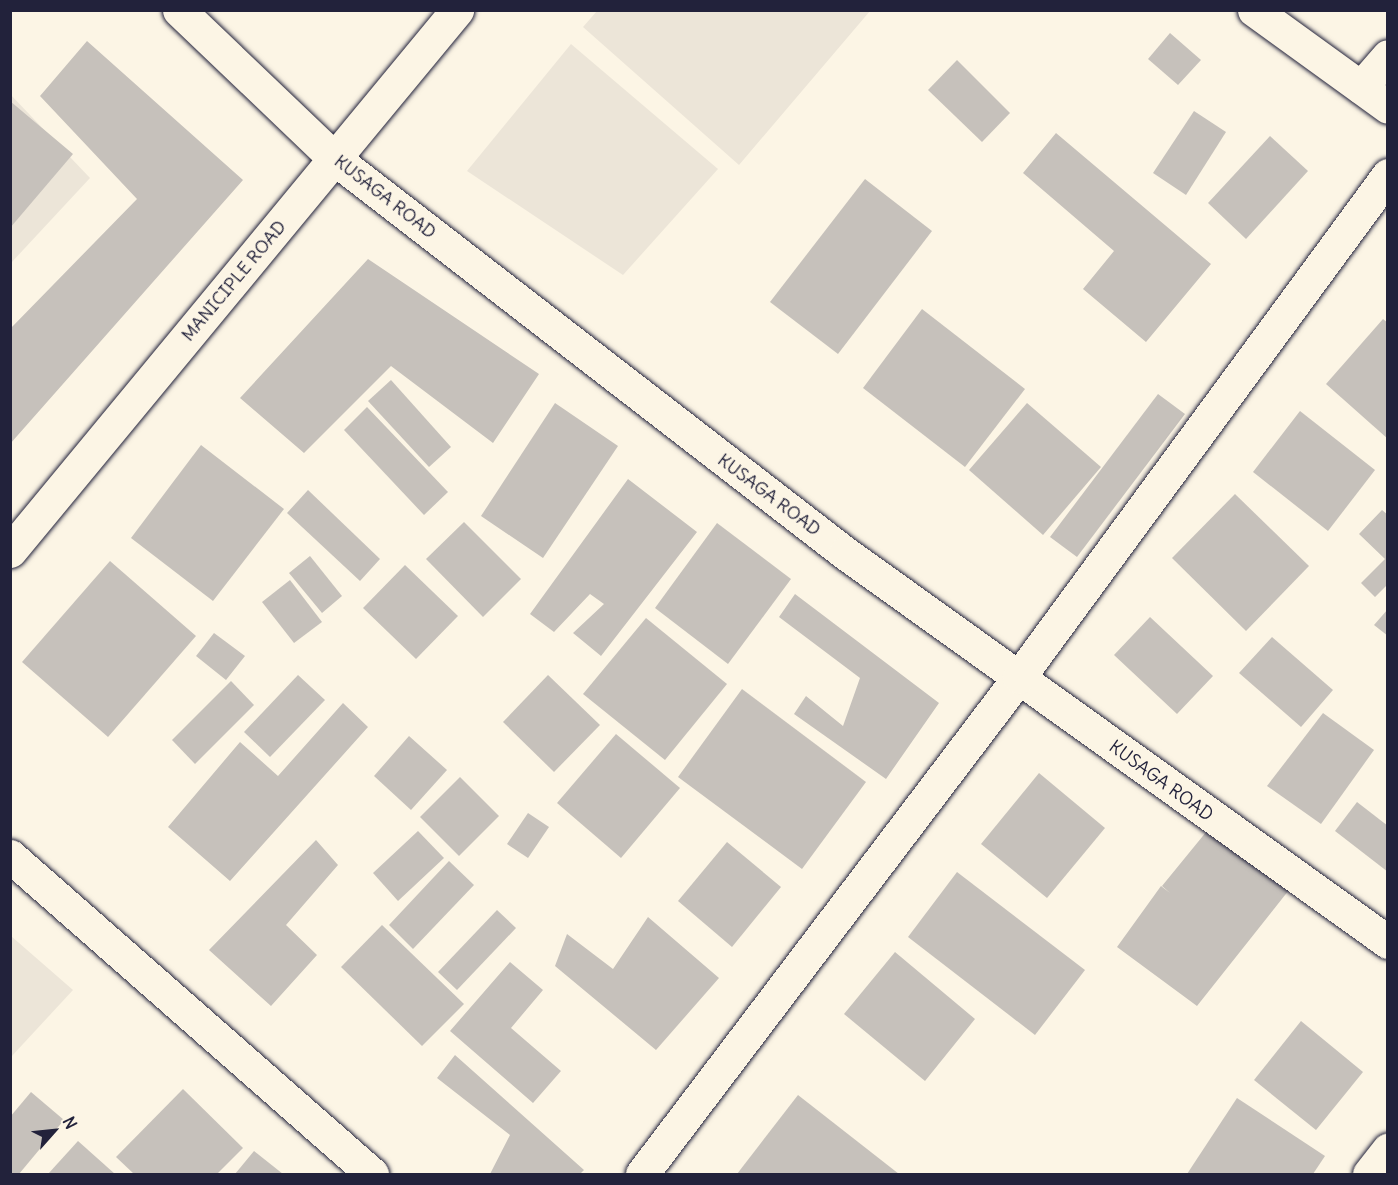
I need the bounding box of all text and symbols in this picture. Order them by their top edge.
street label: KUSAGA ROAD [330,151,440,243]
street label: MANICIPLE ROAD [177,216,291,346]
street label: KUSAGA ROAD [713,449,825,541]
street label: KUSAGA ROAD [1105,736,1217,826]
north arrow [24,1101,84,1161]
text: N [59,1113,81,1132]

